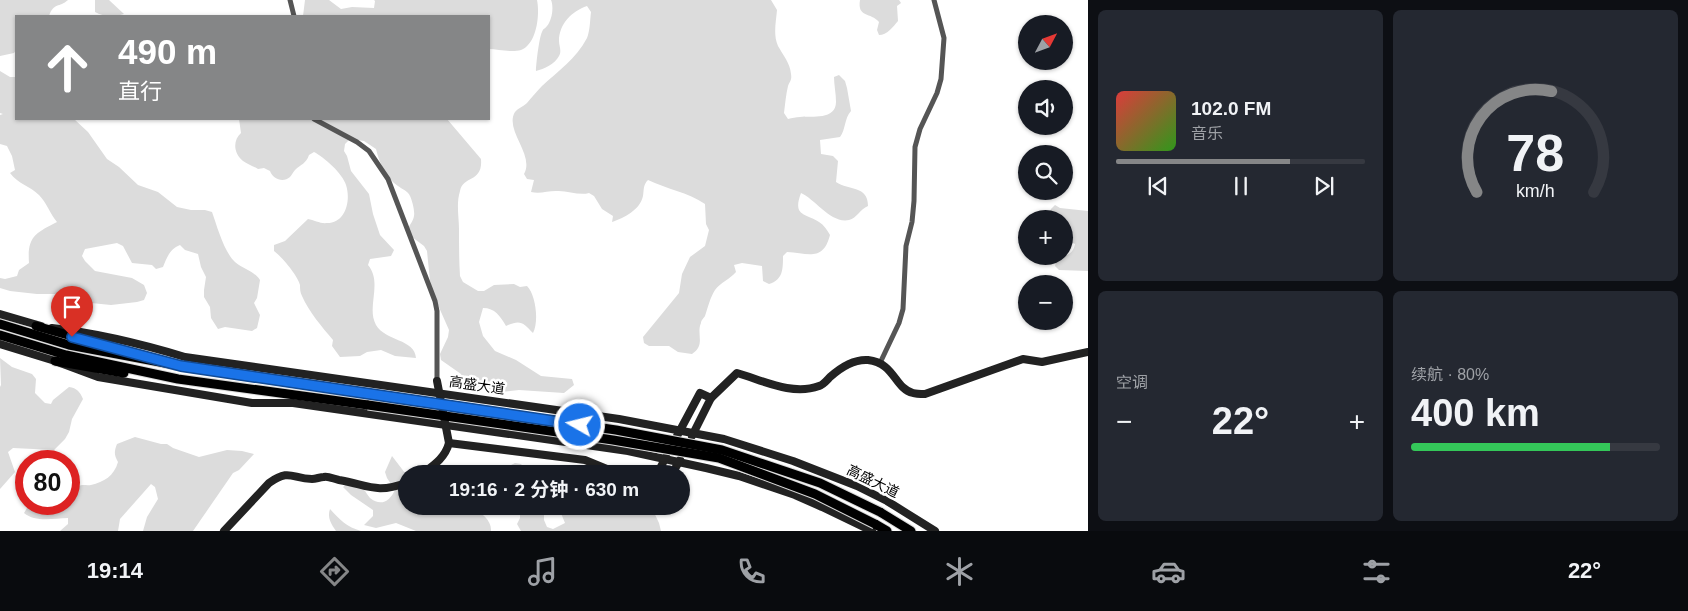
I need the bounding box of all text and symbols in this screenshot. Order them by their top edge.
north arrow [1018,15,1072,70]
map controls [1018,15,1073,330]
text: 490 m [118,32,217,71]
icon: ahead [35,35,100,100]
text: 直行 [118,79,162,104]
button: sound [1018,80,1073,135]
text: 102.0 FM [1191,98,1271,119]
text: 78 [1507,124,1564,182]
text: 音乐 [1191,125,1223,142]
button: search [1018,145,1073,200]
icon: previous [1144,172,1172,200]
icon: pause [1227,172,1255,200]
icon: next [1310,172,1338,200]
text: km/h [1516,181,1555,201]
button: + [1018,210,1073,265]
button: − [1018,275,1073,330]
pin [51,286,93,337]
icon: arrive [58,293,86,321]
text: 续航 · 80% [1411,366,1489,383]
street label: 高盛大道 [448,373,506,397]
text: 空调 [1116,374,1148,391]
text: 400 km [1411,392,1540,434]
position arrow [553,398,605,450]
text: 22° [1212,400,1269,442]
text: − [1116,406,1132,437]
text: + [1349,406,1365,437]
speed limit sign: 80 [15,450,80,515]
street label: 高盛大道 [844,462,902,500]
text: 19:16 · 2 分钟 · 630 m [449,479,639,500]
icon: directions [317,554,352,589]
icon: music [525,554,560,589]
icon: phone [734,554,769,589]
icon: climate [942,554,977,589]
icon: car [1151,554,1186,589]
icon: filters [1359,554,1394,589]
text: 19:14 [87,558,143,583]
text: 22° [1568,558,1601,583]

